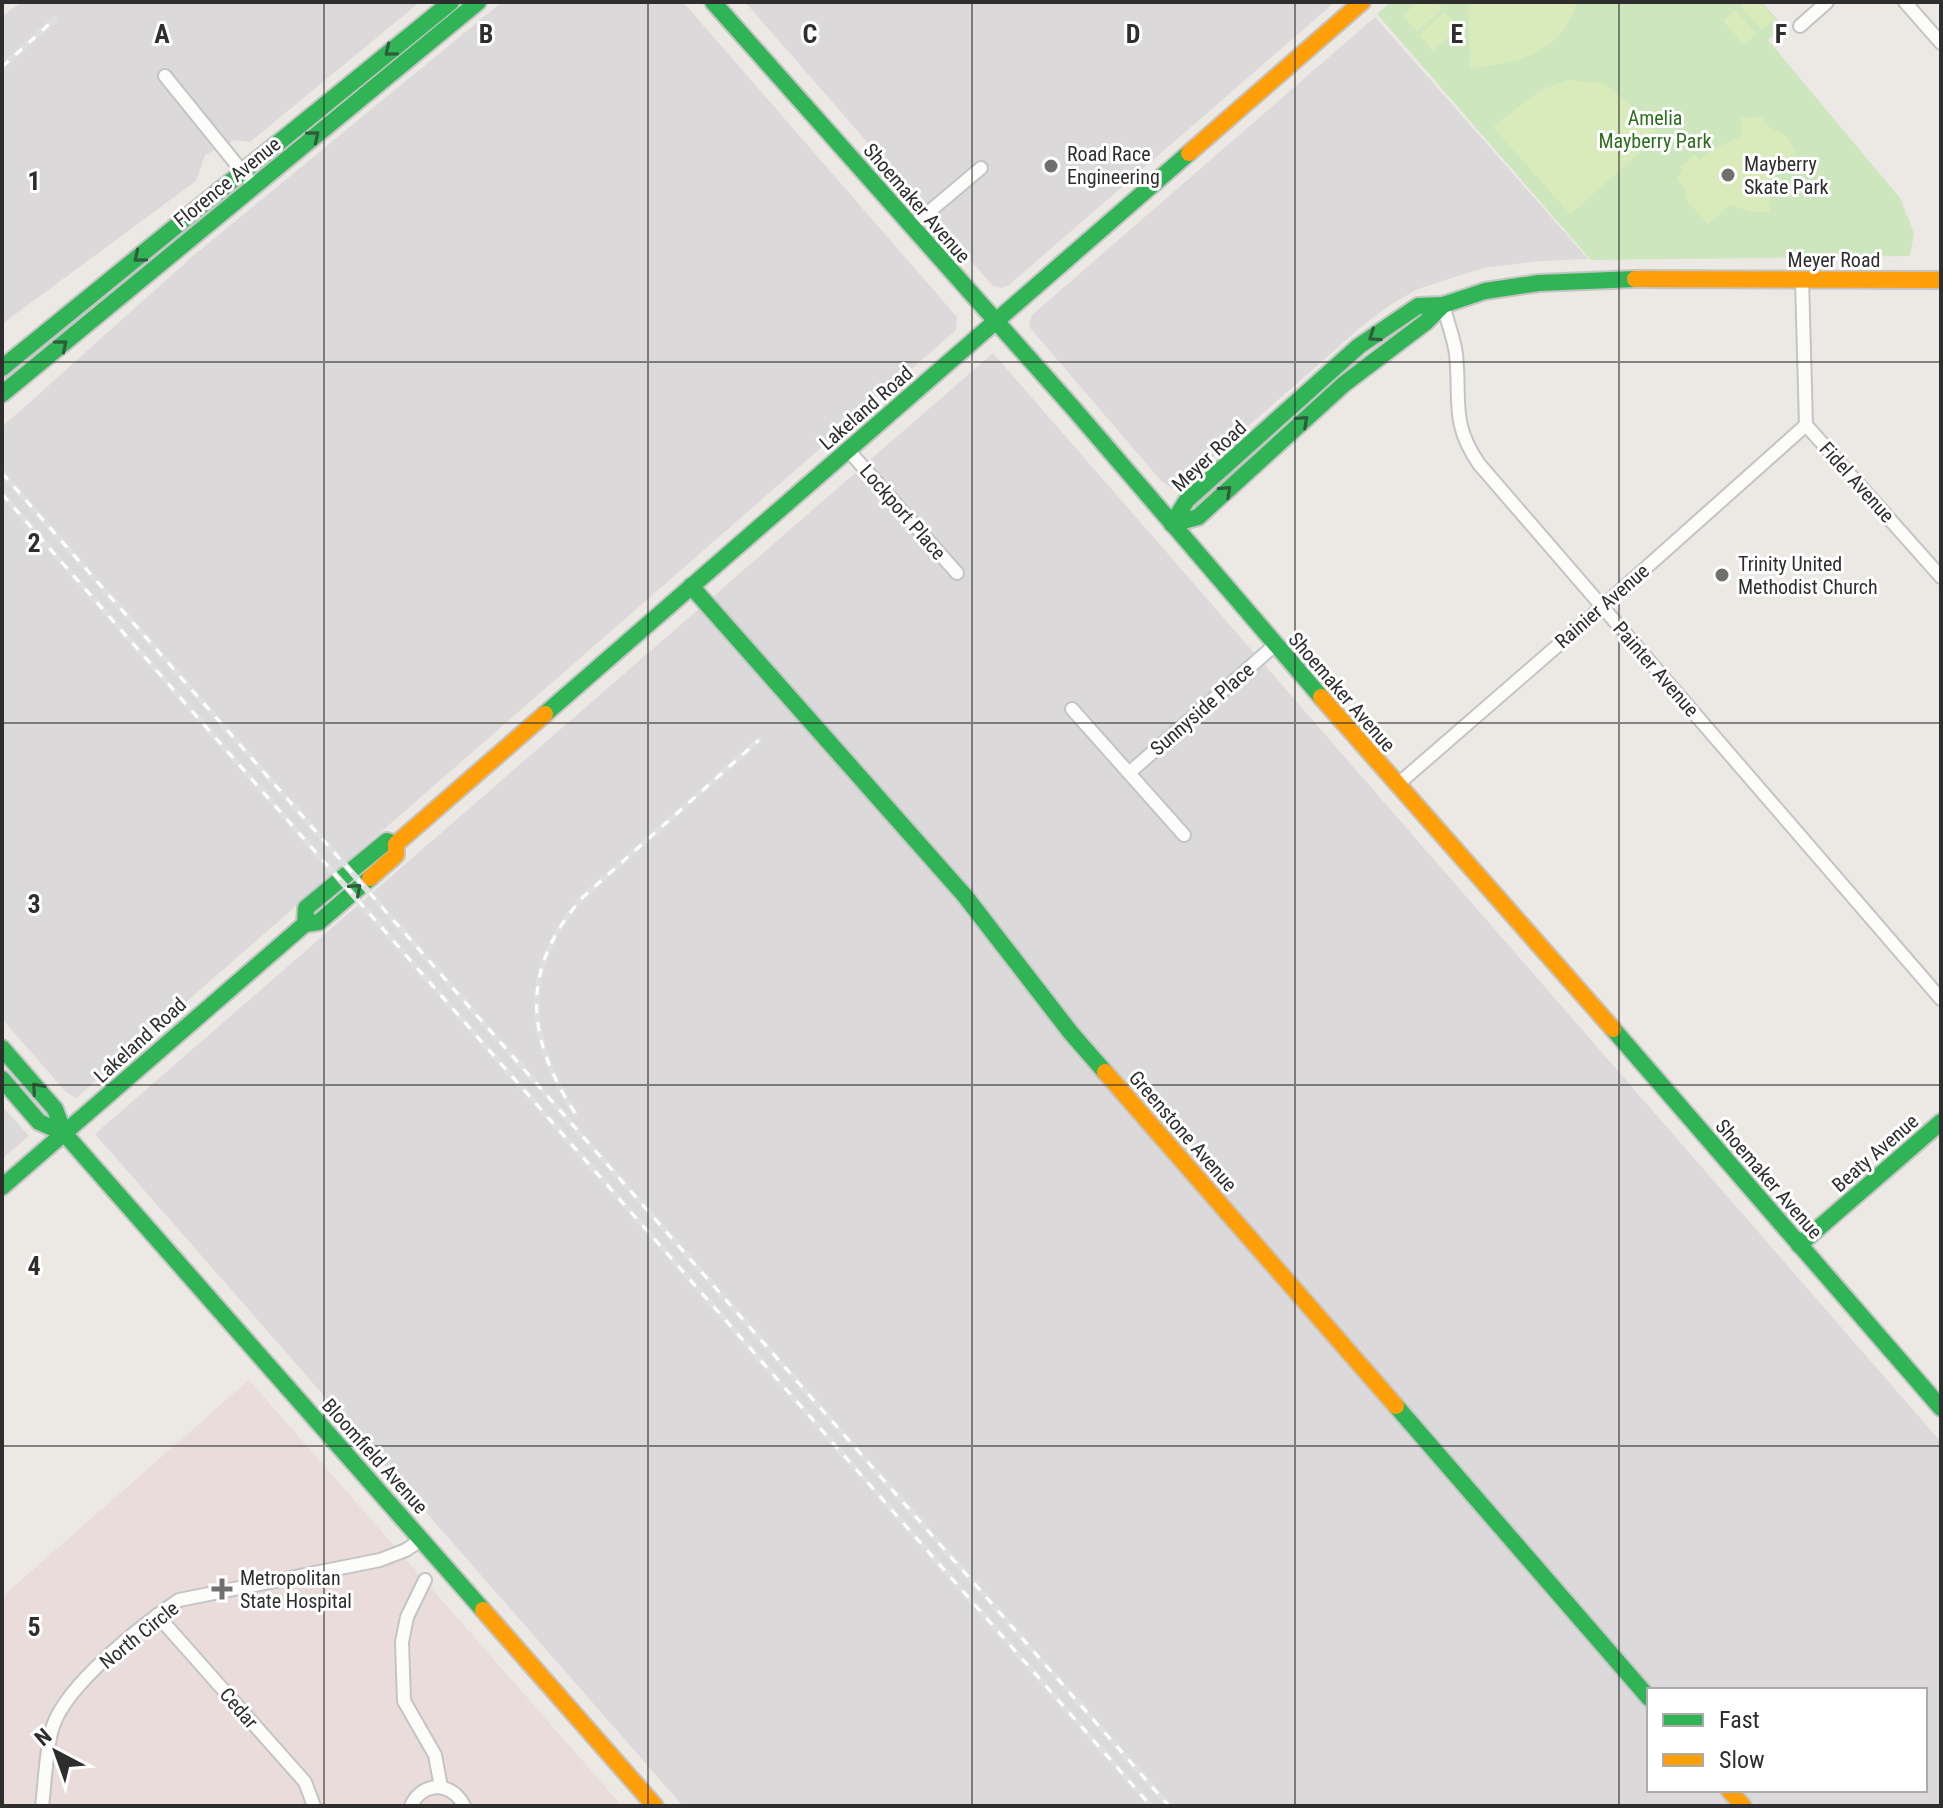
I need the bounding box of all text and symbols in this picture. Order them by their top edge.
text: A [154,19,170,49]
text: B [479,19,493,49]
text: C [803,19,818,49]
text: D [1126,19,1140,49]
text: E [1451,19,1464,49]
text: F [1775,19,1787,49]
one-way arrow [385,41,399,56]
park label: Amelia Mayberry Park [1598,106,1712,153]
one-way arrow [305,131,319,146]
street label: Florence Avenue [169,132,285,232]
street label: Shoemaker Avenue [859,138,975,268]
place label: Road Race Engineering [1067,142,1160,189]
place label: Mayberry Skate Park [1744,152,1829,199]
marker: Road Race Engineering [1042,157,1060,175]
text: 1 [27,166,41,196]
marker: Mayberry Skate Park [1719,166,1737,184]
one-way arrow [133,247,148,262]
street label: Meyer Road [1788,248,1880,272]
one-way arrow [1368,326,1382,341]
one-way arrow [53,340,68,354]
street label: Lakeland Road [814,361,918,455]
street label: Meyer Road [1167,416,1251,496]
one-way arrow [1294,416,1308,430]
street label: Fidel Avenue [1815,437,1899,527]
street label: Lockport Place [855,459,951,565]
one-way arrow [1217,486,1232,500]
text: 2 [27,528,41,558]
place label: Trinity United Methodist Church [1738,552,1878,599]
street label: Rainier Avenue [1550,559,1654,653]
marker: Trinity United Methodist Church [1713,566,1731,584]
street label: Painter Avenue [1608,616,1704,722]
street label: Shoemaker Avenue [1284,627,1400,757]
street label: Sunnyside Place [1145,658,1259,760]
one-way arrow [347,885,362,899]
text: 3 [27,889,41,919]
street label: Lakeland Road [89,992,191,1088]
street label: Greenstone Avenue [1124,1066,1242,1196]
one-way arrow [32,1082,47,1097]
street label: Beaty Avenue [1827,1109,1923,1197]
street label: Shoemaker Avenue [1711,1114,1827,1244]
text: 4 [27,1251,41,1281]
street label: Bloomfield Avenue [317,1394,433,1518]
place label: Metropolitan State Hospital [240,1566,352,1613]
marker: Metropolitan State Hospital [211,1578,233,1600]
street label: North Circle [95,1596,183,1674]
text: 5 [27,1612,41,1642]
street label: Cedar [215,1683,263,1733]
legend [1647,1688,1927,1792]
text: Fast [1719,1706,1760,1734]
north arrow [16,1712,96,1792]
text: N [30,1723,56,1751]
text: Slow [1719,1746,1765,1774]

